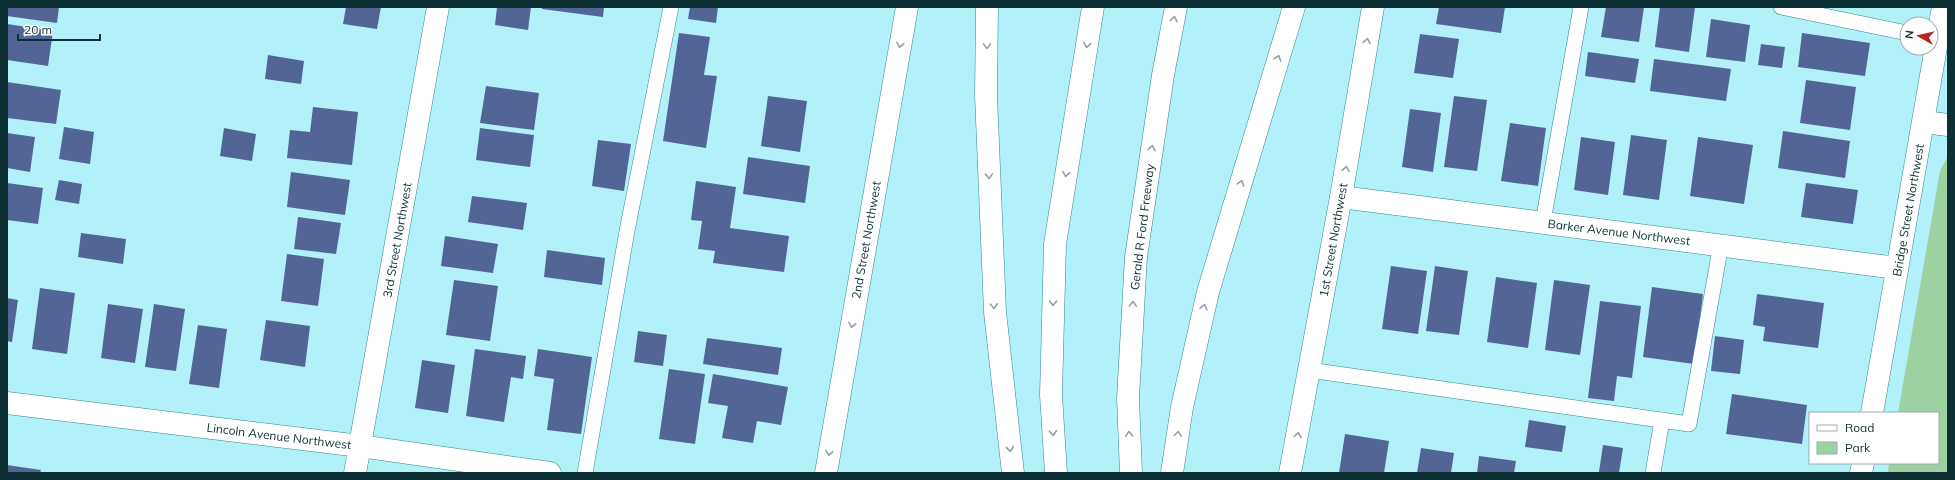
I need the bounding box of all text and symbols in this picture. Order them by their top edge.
scale bar [18,16,100,42]
one-way arrow [1169,16,1177,22]
north arrow [1899,16,1939,56]
text: 20 m [24,22,52,37]
text: N [1902,30,1917,40]
one-way arrow [1362,38,1371,44]
one-way arrow [896,42,905,49]
one-way arrow [1083,42,1092,49]
one-way arrow [983,43,991,49]
one-way arrow [1273,55,1282,62]
street label: Bridge Street Northwest [1889,143,1927,277]
one-way arrow [1147,144,1156,151]
street label: Gerald R Ford Freeway [1127,162,1157,291]
one-way arrow [1341,166,1349,172]
one-way arrow [1063,171,1071,177]
one-way arrow [985,173,994,179]
one-way arrow [1236,179,1245,186]
street label: 2nd Street Northwest [848,180,884,300]
street label: 3rd Street Northwest [379,181,415,299]
street label: 1st Street Northwest [1316,182,1350,298]
street label: Barker Avenue Northwest [1547,216,1691,248]
one-way arrow [1049,300,1058,306]
one-way arrow [1129,301,1138,307]
one-way arrow [990,303,999,309]
one-way arrow [1200,304,1208,310]
one-way arrow [848,322,856,328]
legend [1809,412,1939,464]
street label: Lincoln Avenue Northwest [206,420,352,452]
text: Road [1845,420,1874,435]
one-way arrow [1049,430,1058,436]
one-way arrow [1125,431,1134,437]
one-way arrow [1173,431,1182,437]
one-way arrow [1293,432,1301,438]
text: Park [1845,440,1871,455]
one-way arrow [1005,446,1014,452]
one-way arrow [826,450,834,456]

